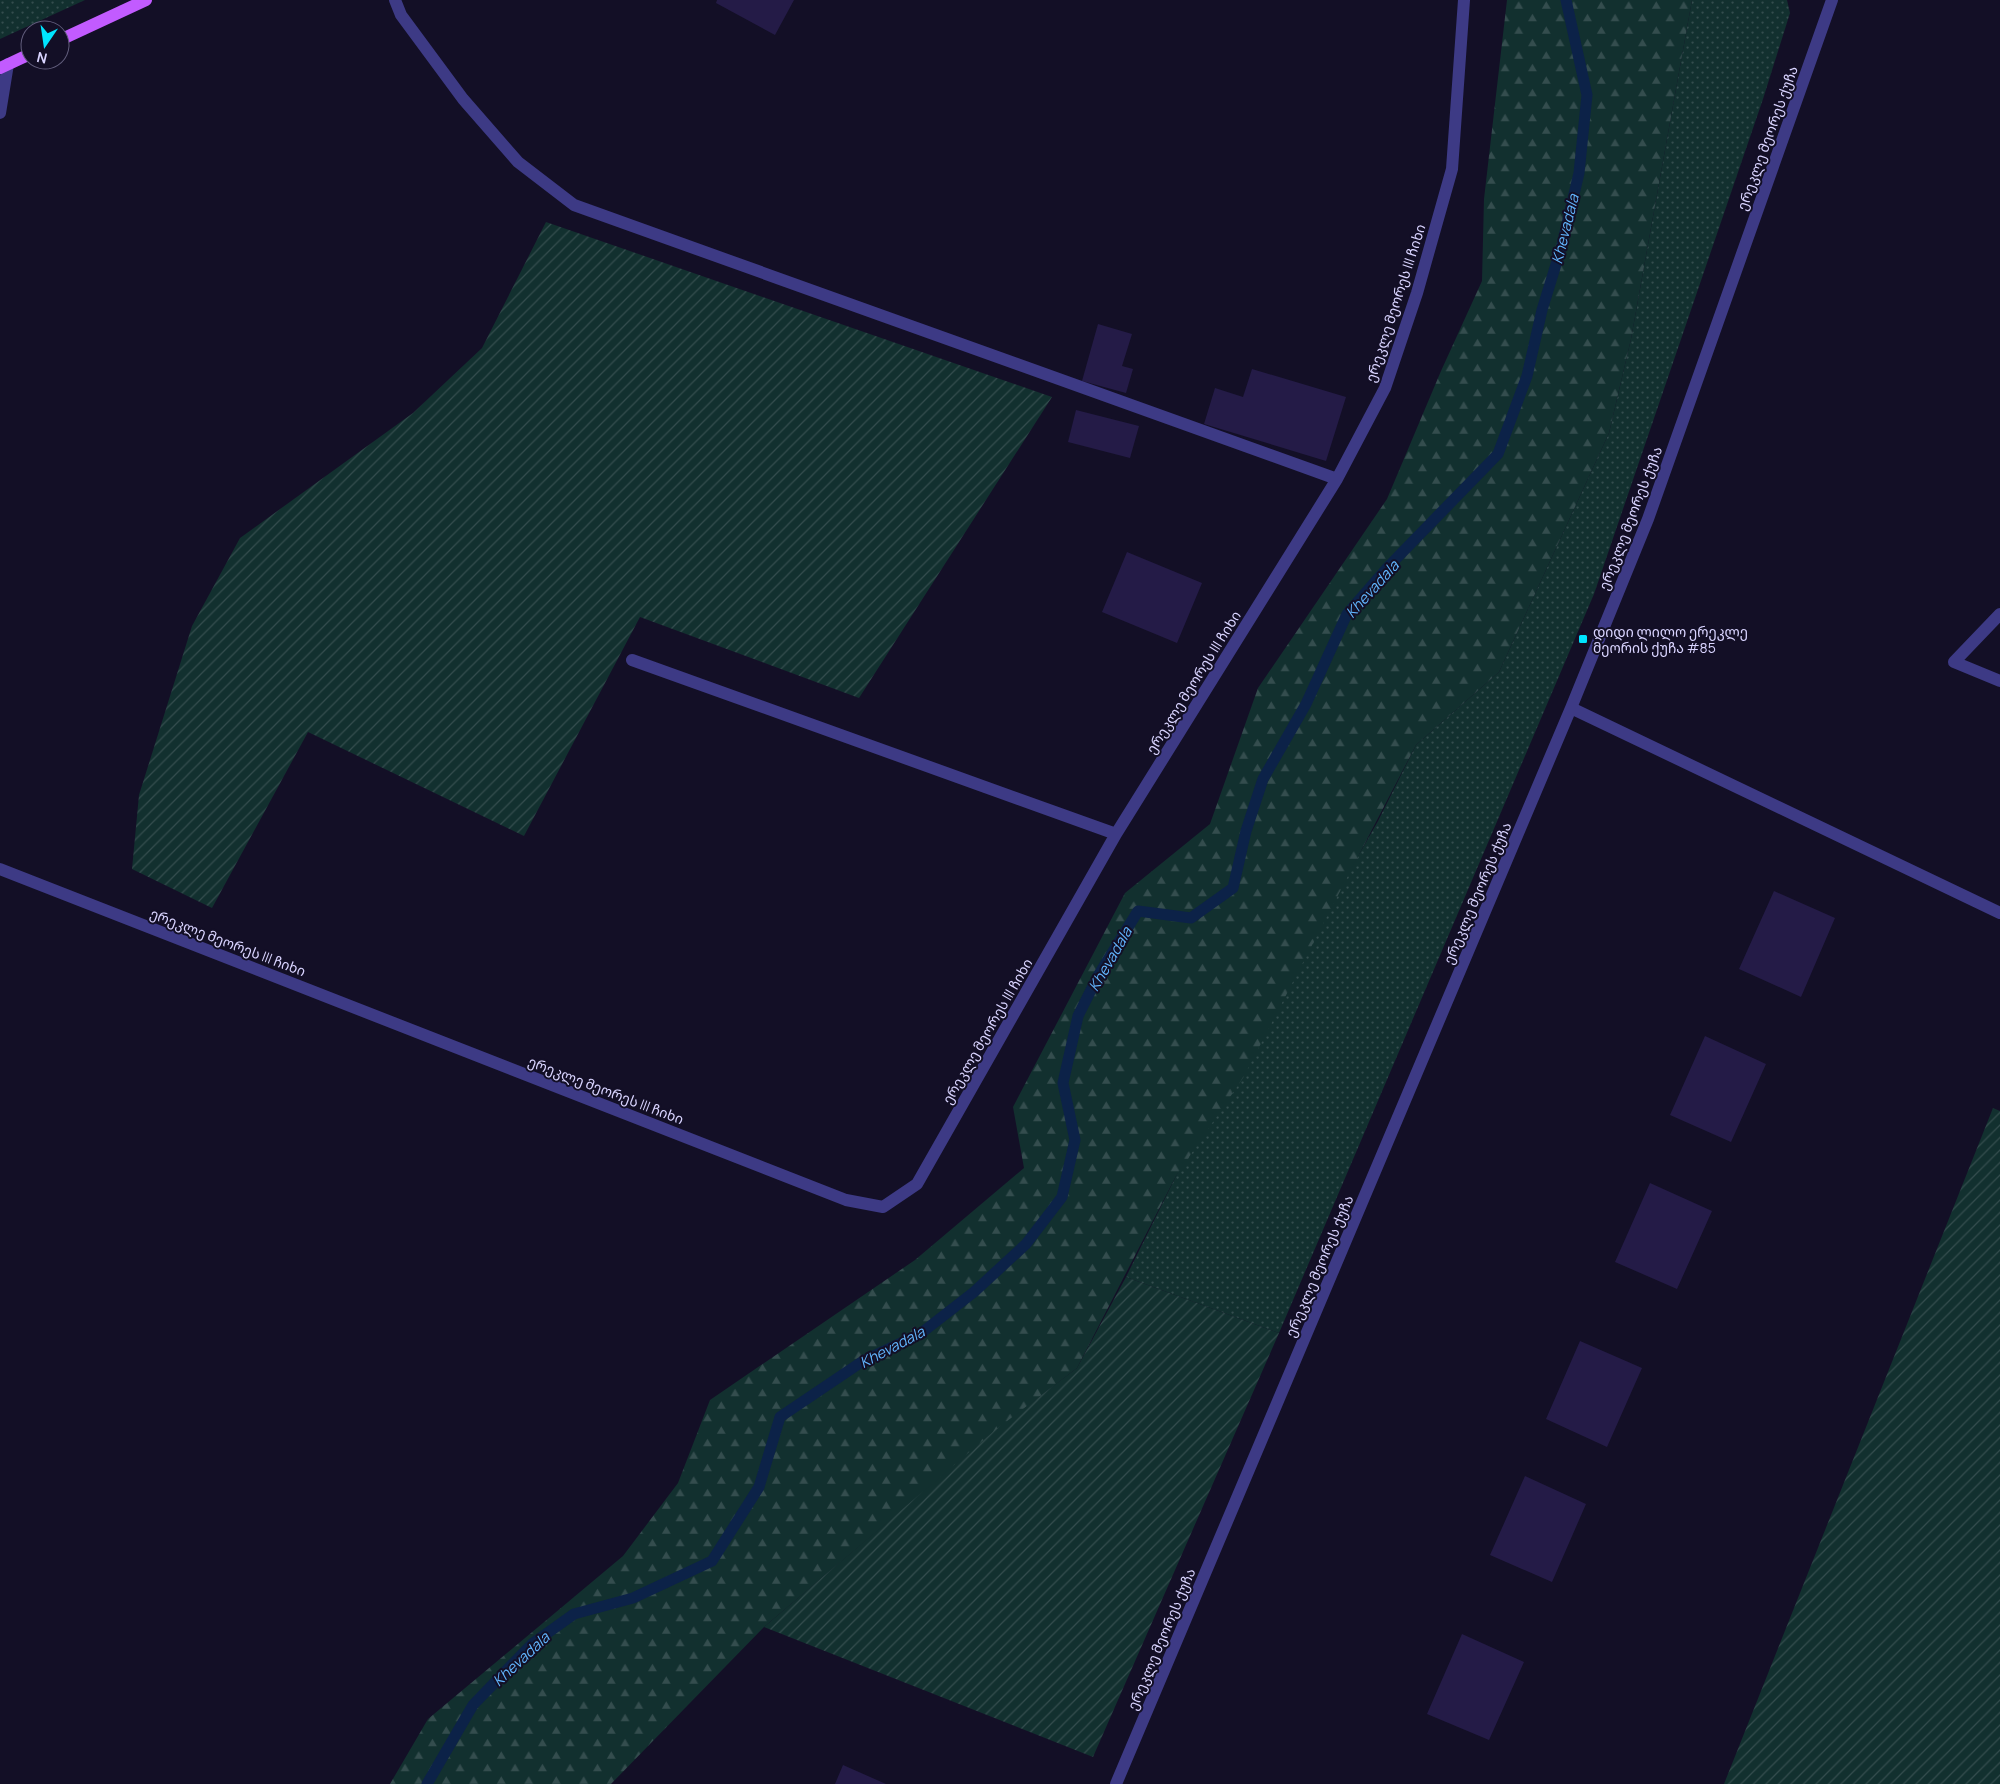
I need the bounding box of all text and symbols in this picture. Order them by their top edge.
north arrow [20,20,70,70]
text: N [35,48,49,69]
street label: ერეკლე მეორეს ქუჩა [1732,63,1802,213]
water label: Khevadala [1546,191,1584,266]
street label: ერეკლე მეორეს III ჩიხი [1360,221,1430,385]
street label: ერეკლე მეორეს ქუჩა [1594,443,1666,593]
water label: Khevadala [1340,555,1404,622]
street label: ერეკლე მეორეს III ჩიხი [1141,607,1245,757]
place label: დიდი ლილო ერეკლე მეორის ქუჩა #85 [1593,622,1748,657]
marker: დიდი ლილო ერეკლე მეორის ქუჩა #85 [1577,633,1589,645]
street label: ერეკლე მეორეს ქუჩა [1438,819,1516,967]
street label: ერეკლე მეორეს III ჩიხი [147,904,309,980]
water label: Khevadala [1083,923,1137,995]
street label: ერეკლე მეორეს III ჩიხი [937,955,1037,1107]
street label: ერეკლე მეორეს III ჩიხი [525,1052,687,1128]
street label: ერეკლე მეორეს ქუჩა [1280,1192,1358,1340]
water label: Khevadala [856,1321,929,1373]
street label: ერეკლე მეორეს ქუჩა [1122,1565,1200,1713]
water label: Khevadala [488,1627,555,1691]

